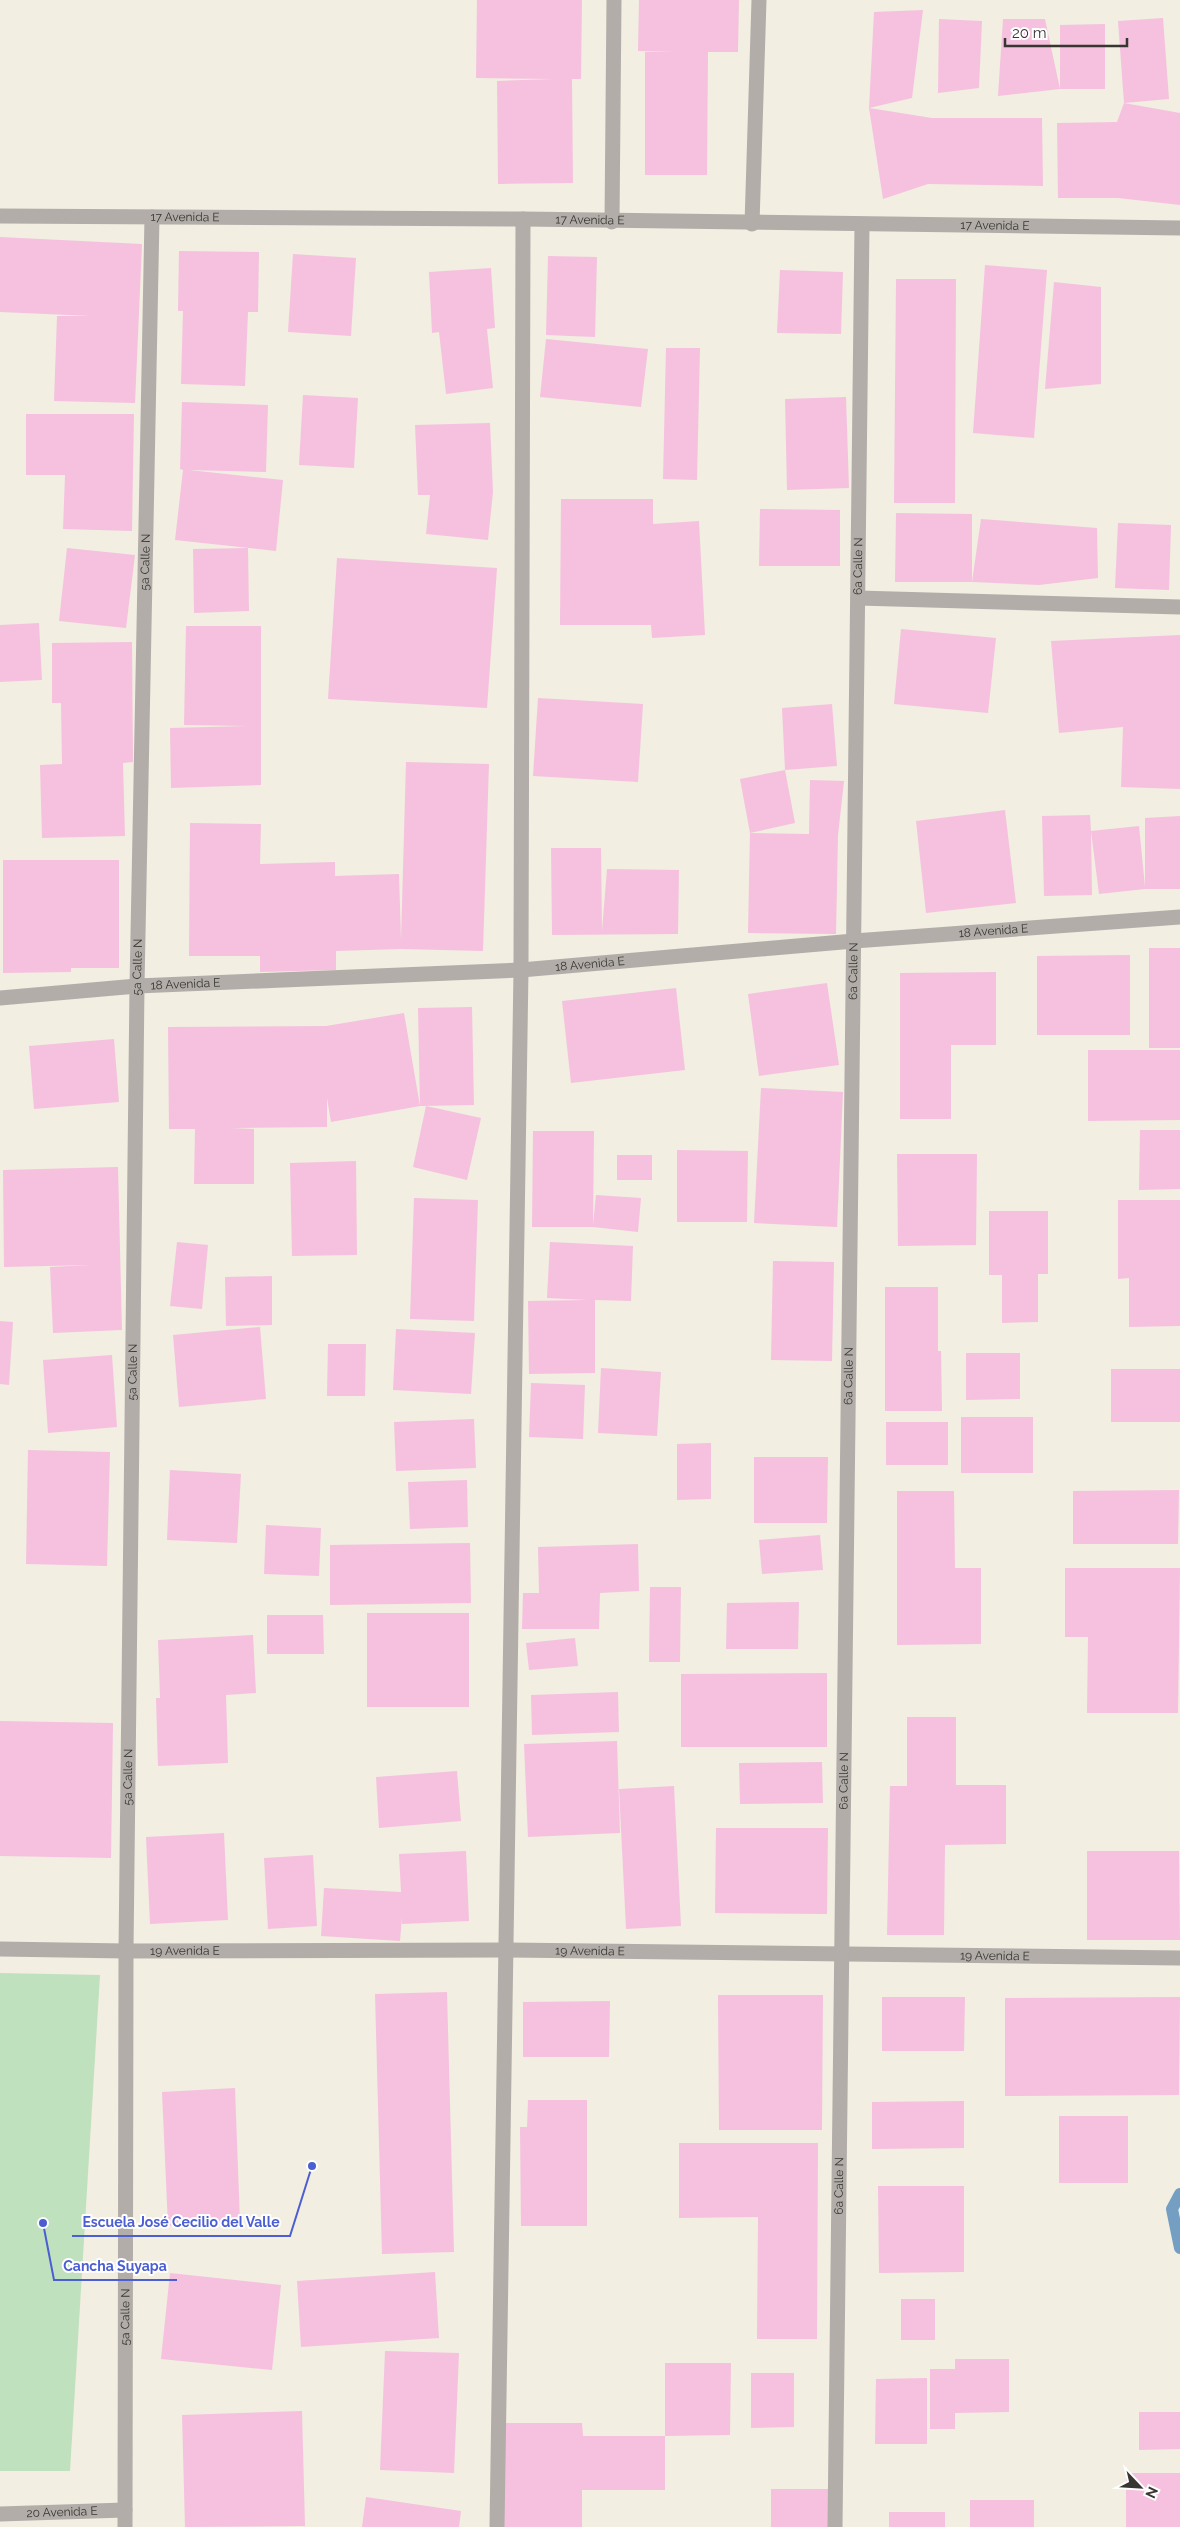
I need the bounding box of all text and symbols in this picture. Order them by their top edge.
scale bar [1005,15,1128,47]
text: 20 m [1012,24,1047,42]
street label: 17 Avenida E [150,210,220,224]
street label: 17 Avenida E [555,212,625,227]
street label: 17 Avenida E [960,218,1030,233]
street label: 5a Calle N [138,534,153,591]
street label: 6a Calle N [851,537,865,595]
street label: 18 Avenida E [958,921,1029,940]
street label: 5a Calle N [130,939,145,996]
street label: 6a Calle N [846,942,861,1000]
street label: 18 Avenida E [554,954,625,974]
street label: 18 Avenida E [150,976,221,992]
street label: 5a Calle N [125,1344,140,1401]
street label: 6a Calle N [841,1347,856,1405]
street label: 5a Calle N [121,1749,135,1806]
street label: 6a Calle N [836,1752,851,1810]
street label: 19 Avenida E [150,1944,220,1958]
street label: 19 Avenida E [555,1944,625,1958]
street label: 19 Avenida E [960,1948,1030,1963]
street label: 6a Calle N [832,2157,846,2215]
callout: Escuela José Cecilio del Valle [72,2207,290,2236]
text: Escuela José Cecilio del Valle [82,2214,280,2230]
callout: Cancha Suyapa [54,2251,177,2280]
text: Cancha Suyapa [63,2258,167,2274]
street label: 5a Calle N [118,2289,132,2345]
north arrow [1115,2462,1165,2512]
text: N [1142,2484,1161,2501]
street label: 20 Avenida E [26,2504,98,2520]

